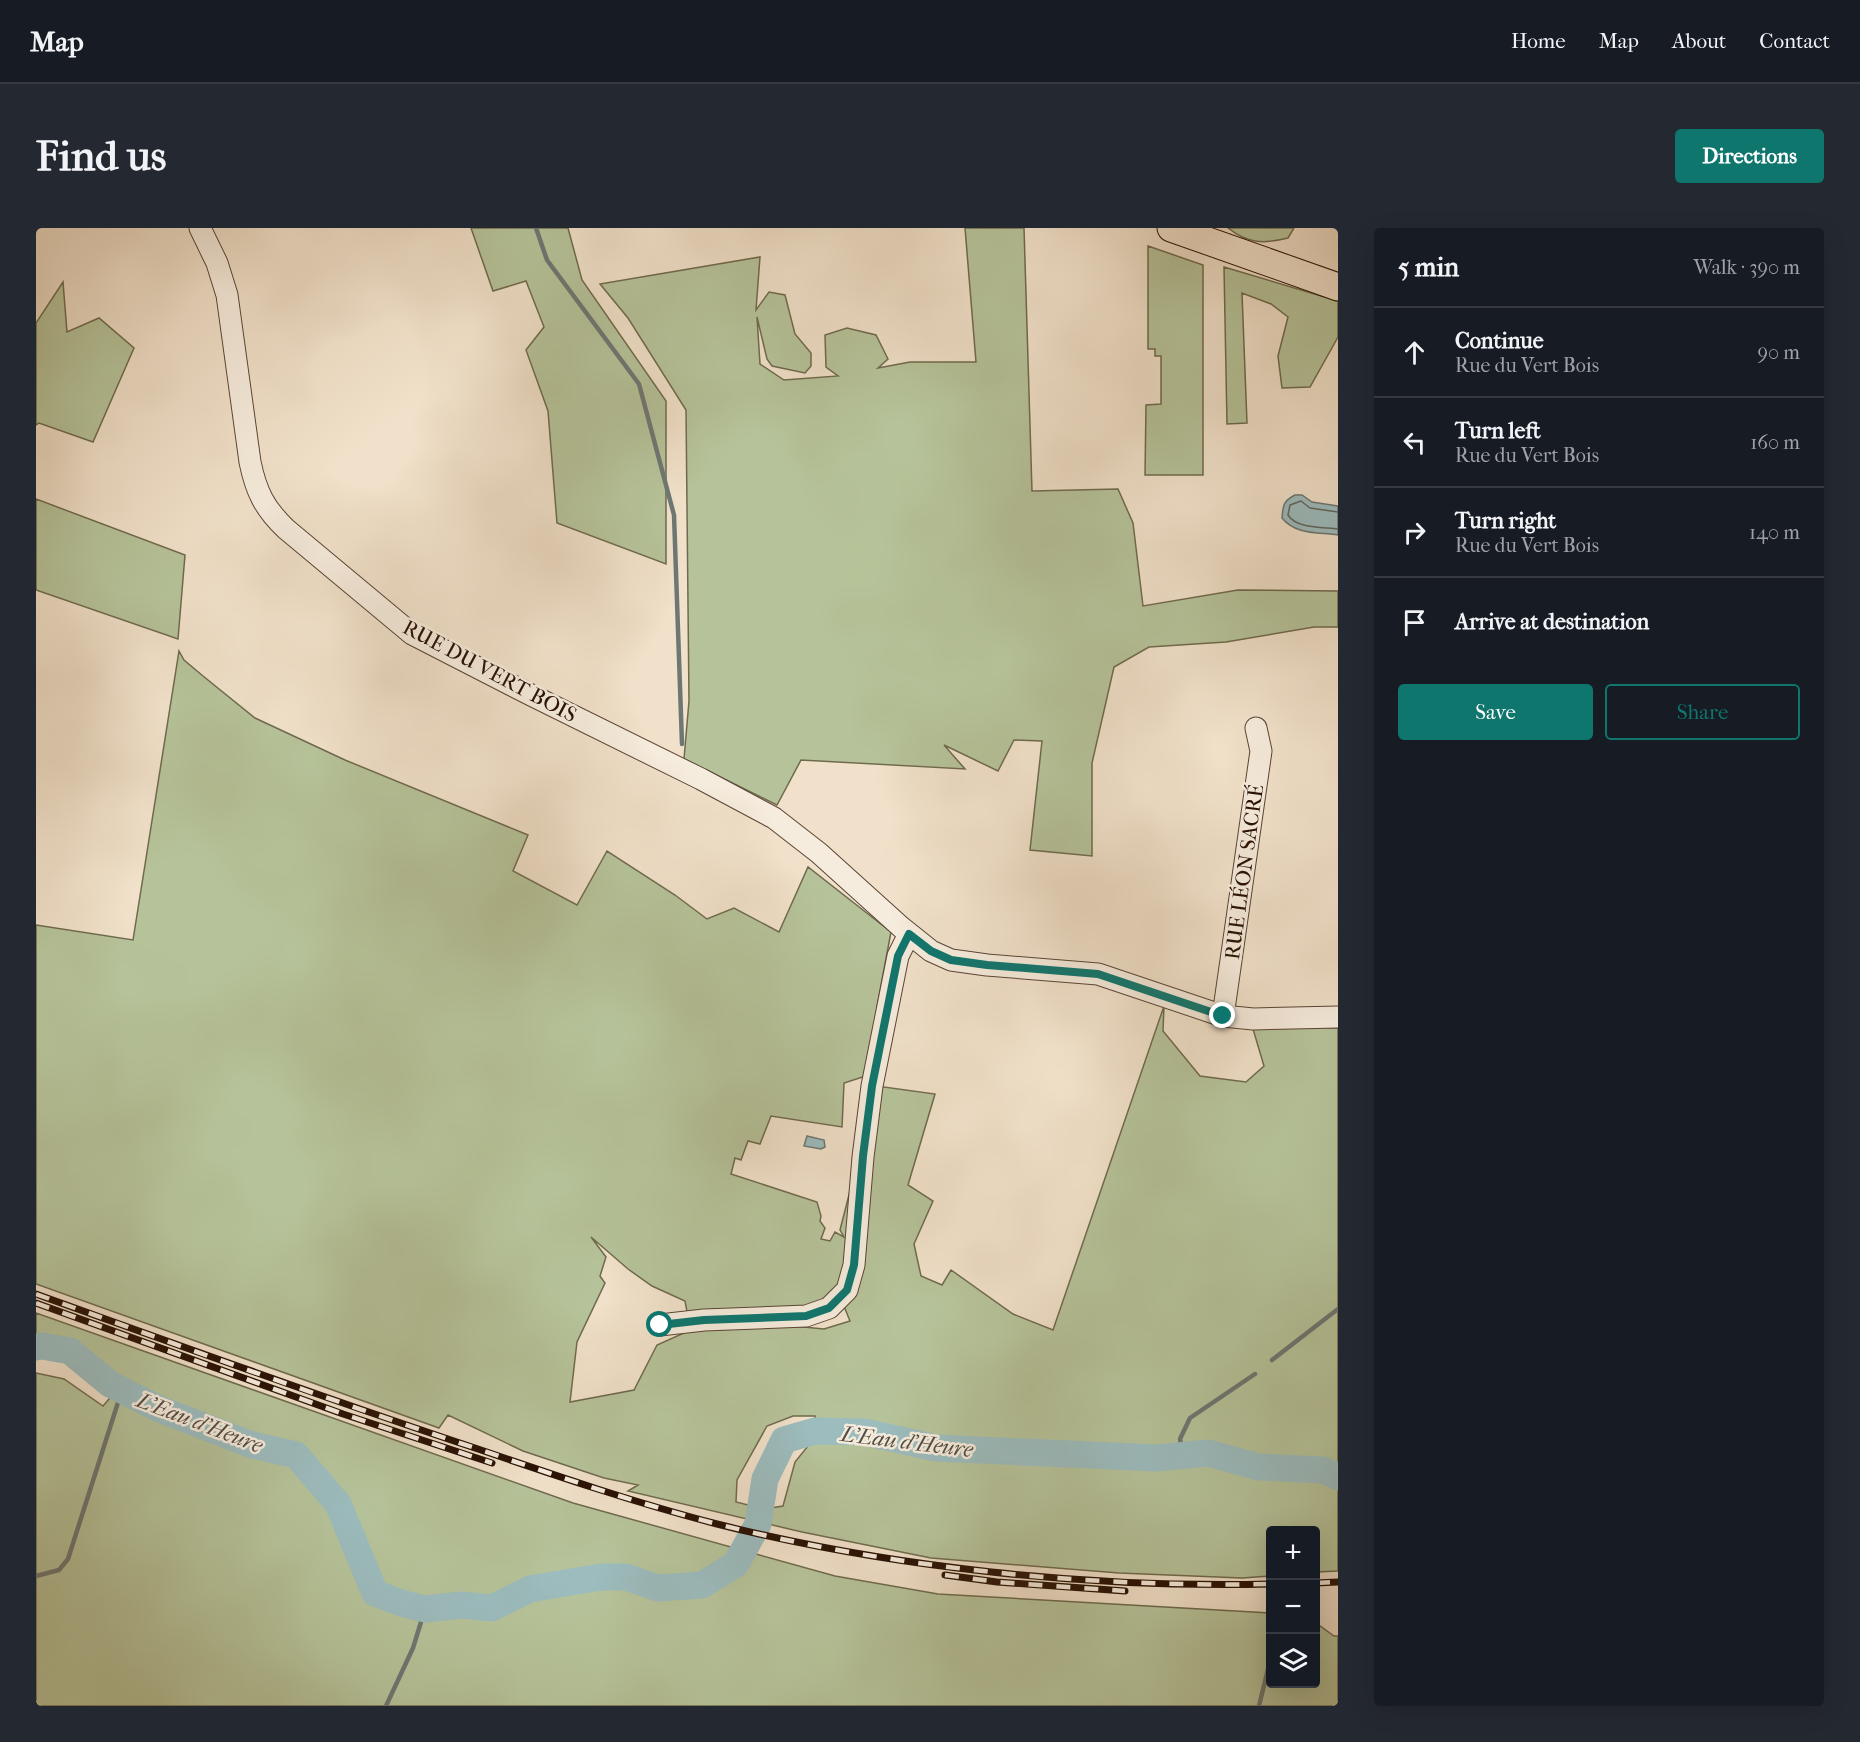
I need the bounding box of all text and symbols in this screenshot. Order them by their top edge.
text: Map [30,25,84,58]
text: Home [1511,29,1566,53]
text: Map [1599,29,1639,53]
text: About [1672,29,1726,53]
text: Contact [1759,29,1830,53]
button: Directions [1675,129,1824,183]
text: Find us [36,132,166,181]
text: 5 min [1398,252,1459,283]
text: Walk · 390 m [1693,256,1800,279]
text: Continue [1455,328,1544,354]
icon: ahead [1398,336,1431,369]
text: 90 m [1758,341,1800,364]
text: Rue du Vert Bois [1455,354,1599,377]
text: Turn left [1455,418,1541,444]
icon: left [1398,426,1431,459]
text: 160 m [1750,431,1800,454]
text: Rue du Vert Bois [1455,444,1599,467]
text: Turn right [1455,508,1556,534]
icon: right [1398,516,1431,549]
text: 140 m [1749,521,1800,544]
text: Rue du Vert Bois [1455,534,1599,557]
icon: arrive [1398,606,1431,639]
text: Arrive at destination [1455,609,1649,635]
street label: RUE DU VERT BOIS [399,615,581,727]
button: Save [1398,684,1593,740]
button: Share [1605,684,1800,740]
street label: RUE LÉON SACRÉ [1220,783,1268,961]
route end [1209,1002,1235,1028]
route start [646,1311,672,1337]
water label: L'Eau d'Heure [131,1386,267,1459]
water label: L'Eau d'Heure [837,1421,975,1463]
map controls [1266,1526,1320,1688]
button: + [1266,1526,1320,1580]
button: − [1266,1580,1320,1634]
button: layers [1266,1634,1320,1688]

